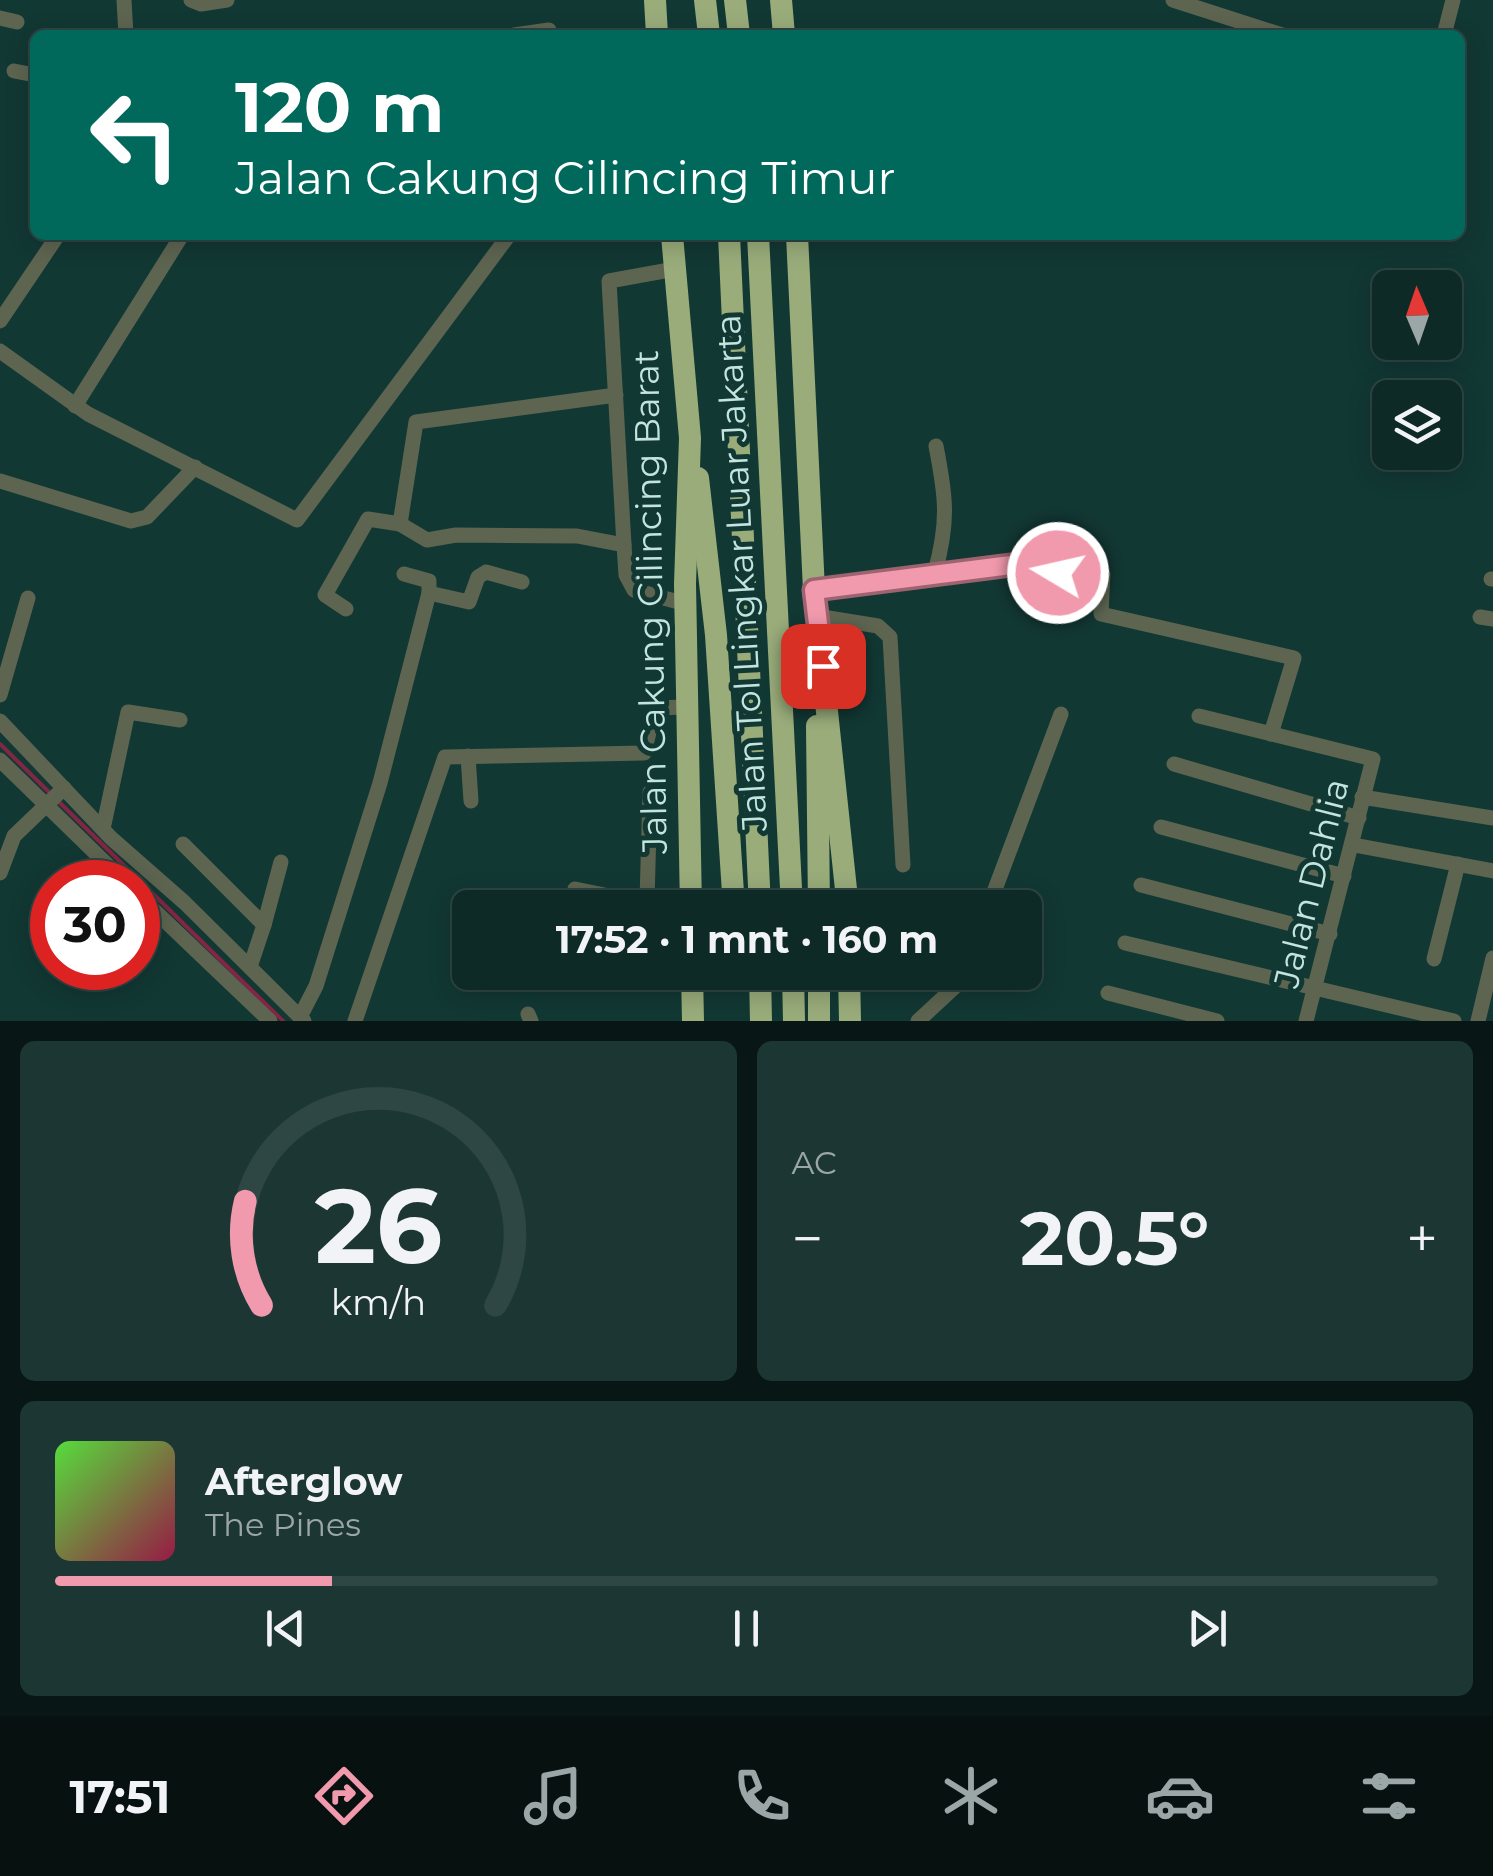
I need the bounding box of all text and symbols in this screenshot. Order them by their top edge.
text: 120 m [235,64,445,150]
icon: left [70,70,200,200]
text: Jalan Cakung Cilincing Timur [235,150,896,205]
north arrow [1372,270,1462,360]
map controls [1372,270,1462,470]
street label: Jalan Tol Lingkar Luar Jakarta [706,313,776,834]
street label: Jalan Cakung Cilincing Barat [624,350,676,855]
button: layers [1372,380,1462,470]
position arrow [1006,521,1110,625]
pin [781,624,866,709]
icon: arrive [796,639,851,694]
street label: Jalan Dahlia [1264,774,1358,993]
speed limit sign: 30 [30,860,160,990]
text: 17:52 · 1 mnt · 160 m [556,916,938,963]
text: AC [792,1143,837,1182]
text: 26 [314,1162,442,1289]
text: 20.5° [1020,1192,1209,1284]
text: − [792,1205,823,1272]
text: + [1406,1205,1438,1272]
text: km/h [331,1280,426,1324]
text: Afterglow [205,1458,403,1505]
text: The Pines [205,1505,361,1544]
icon: previous [258,1601,313,1656]
icon: pause [719,1601,774,1656]
icon: next [1180,1601,1235,1656]
icon: directions [309,1761,379,1831]
icon: music [518,1761,588,1831]
icon: phone [727,1761,797,1831]
icon: climate [936,1761,1006,1831]
icon: car [1145,1761,1215,1831]
icon: filters [1354,1761,1424,1831]
text: 17:51 [69,1769,170,1824]

